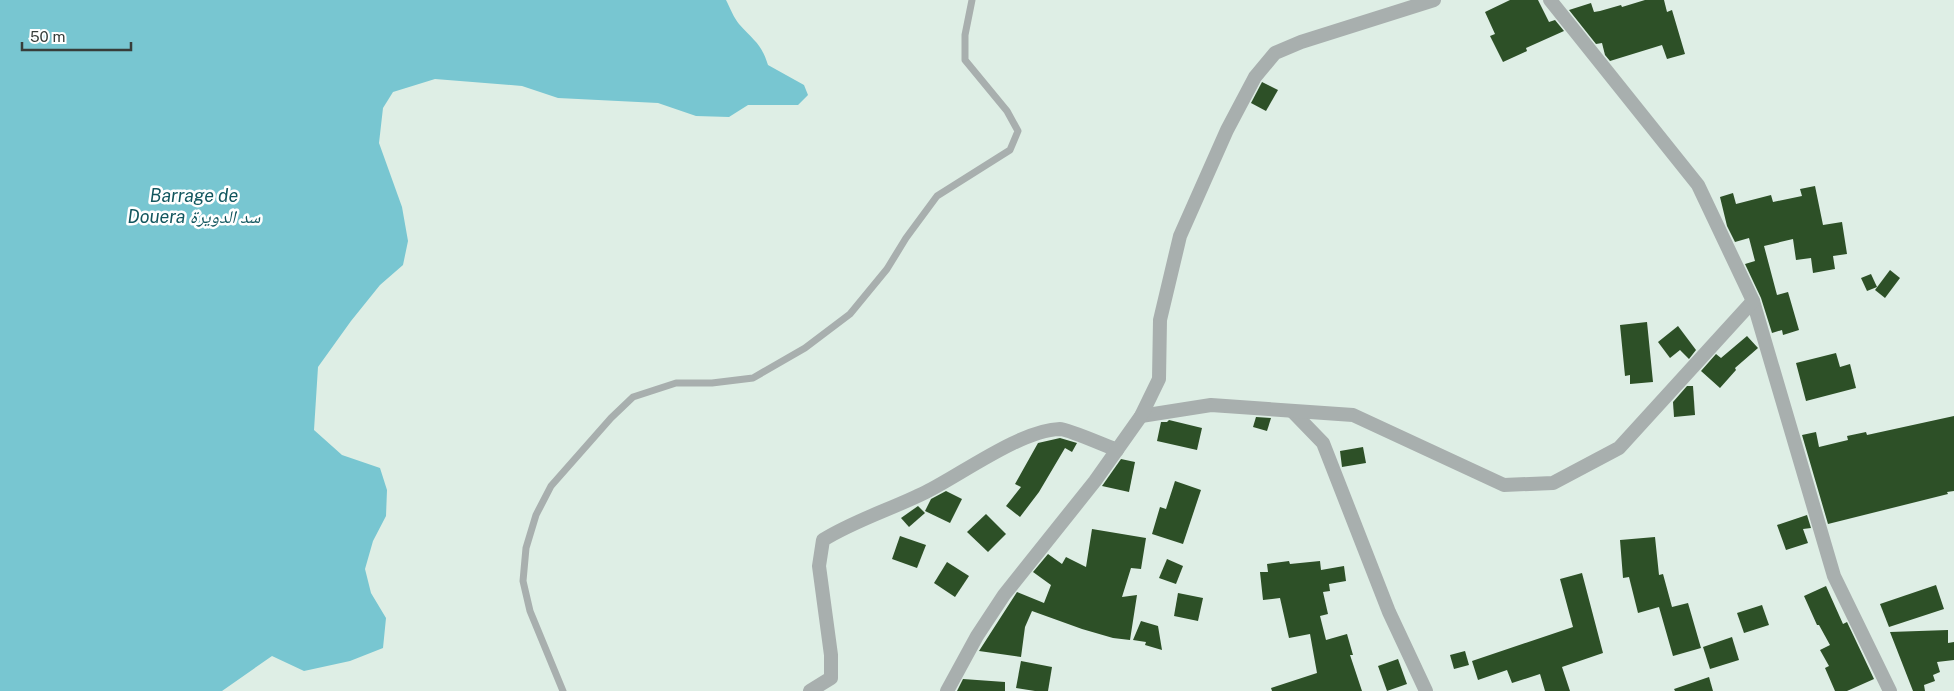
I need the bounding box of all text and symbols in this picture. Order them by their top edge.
scale bar [22,20,131,52]
text: 50 m [30,28,65,45]
water label: Barrage de Douera سد الدويرة [128,185,261,227]

